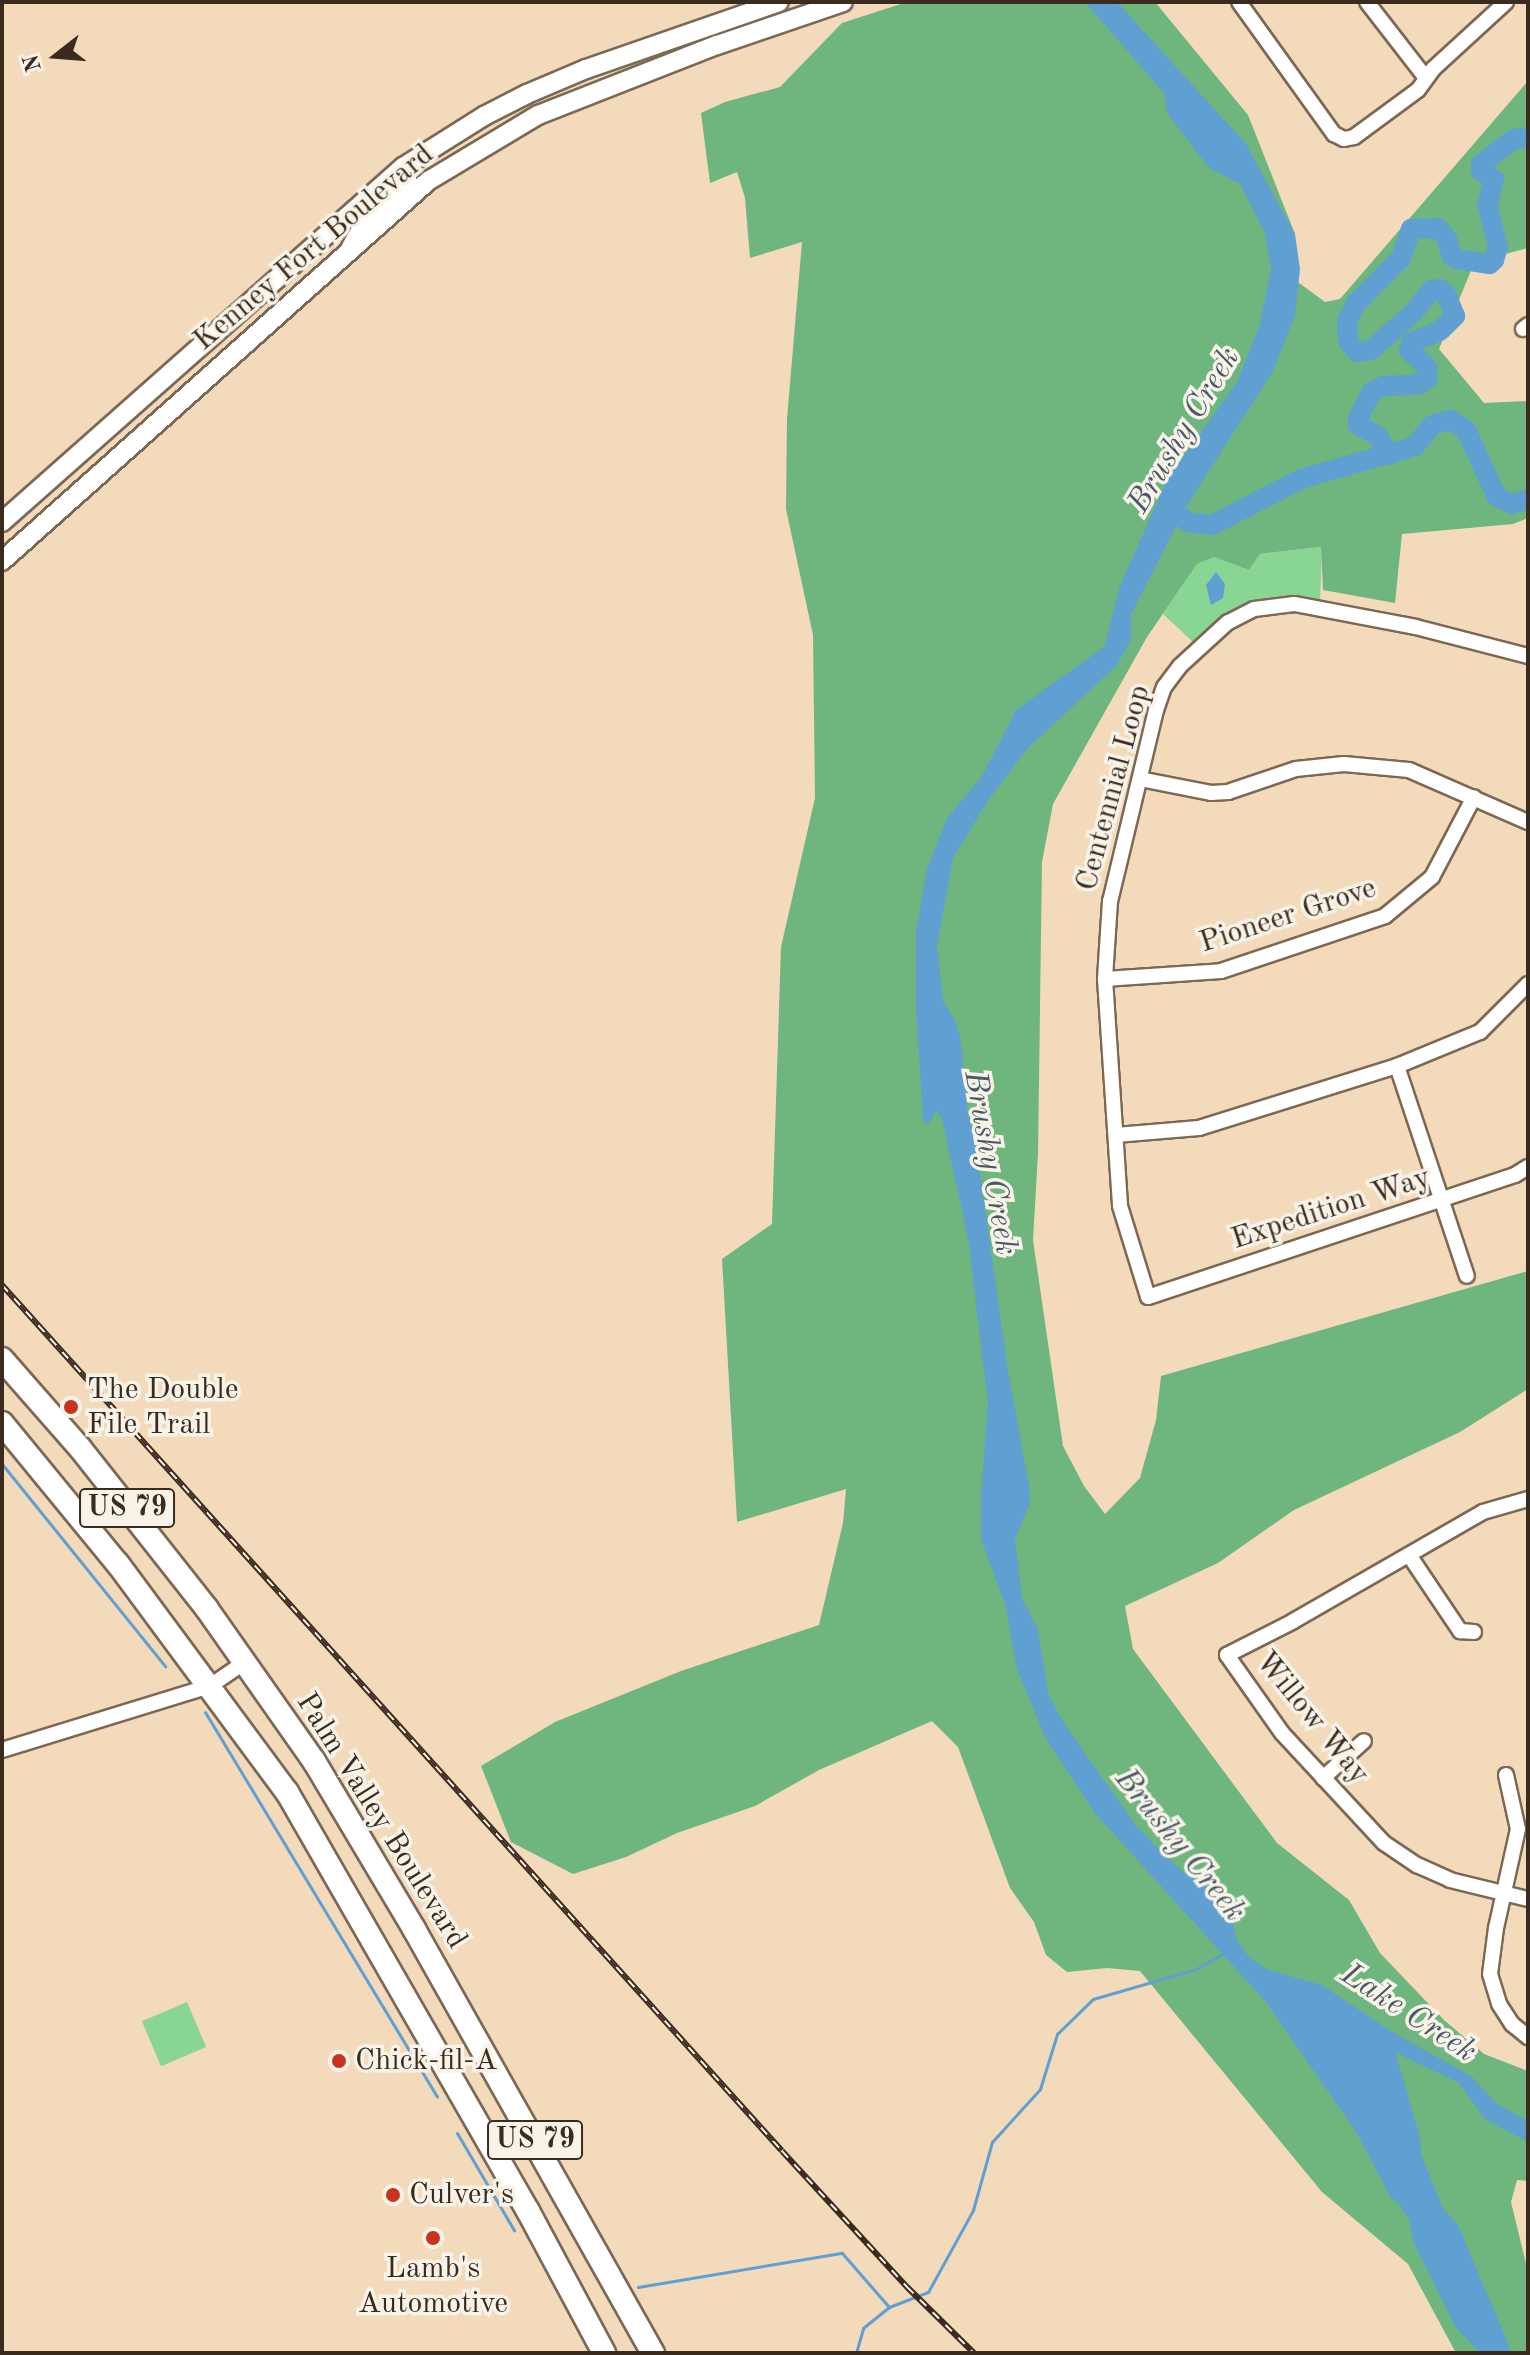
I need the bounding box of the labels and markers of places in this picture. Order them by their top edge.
place label: The Double File Trail [87,1372,238,1442]
marker: The Double File Trail [62,1398,80,1416]
place label: Chick-fil-A [355,2043,497,2079]
marker: Chick-fil-A [330,2052,348,2070]
place label: Culver's [409,2177,514,2213]
marker: Culver's [384,2186,402,2204]
marker: Lamb's Automotive [424,2229,442,2247]
place label: Lamb's Automotive [358,2251,508,2322]

